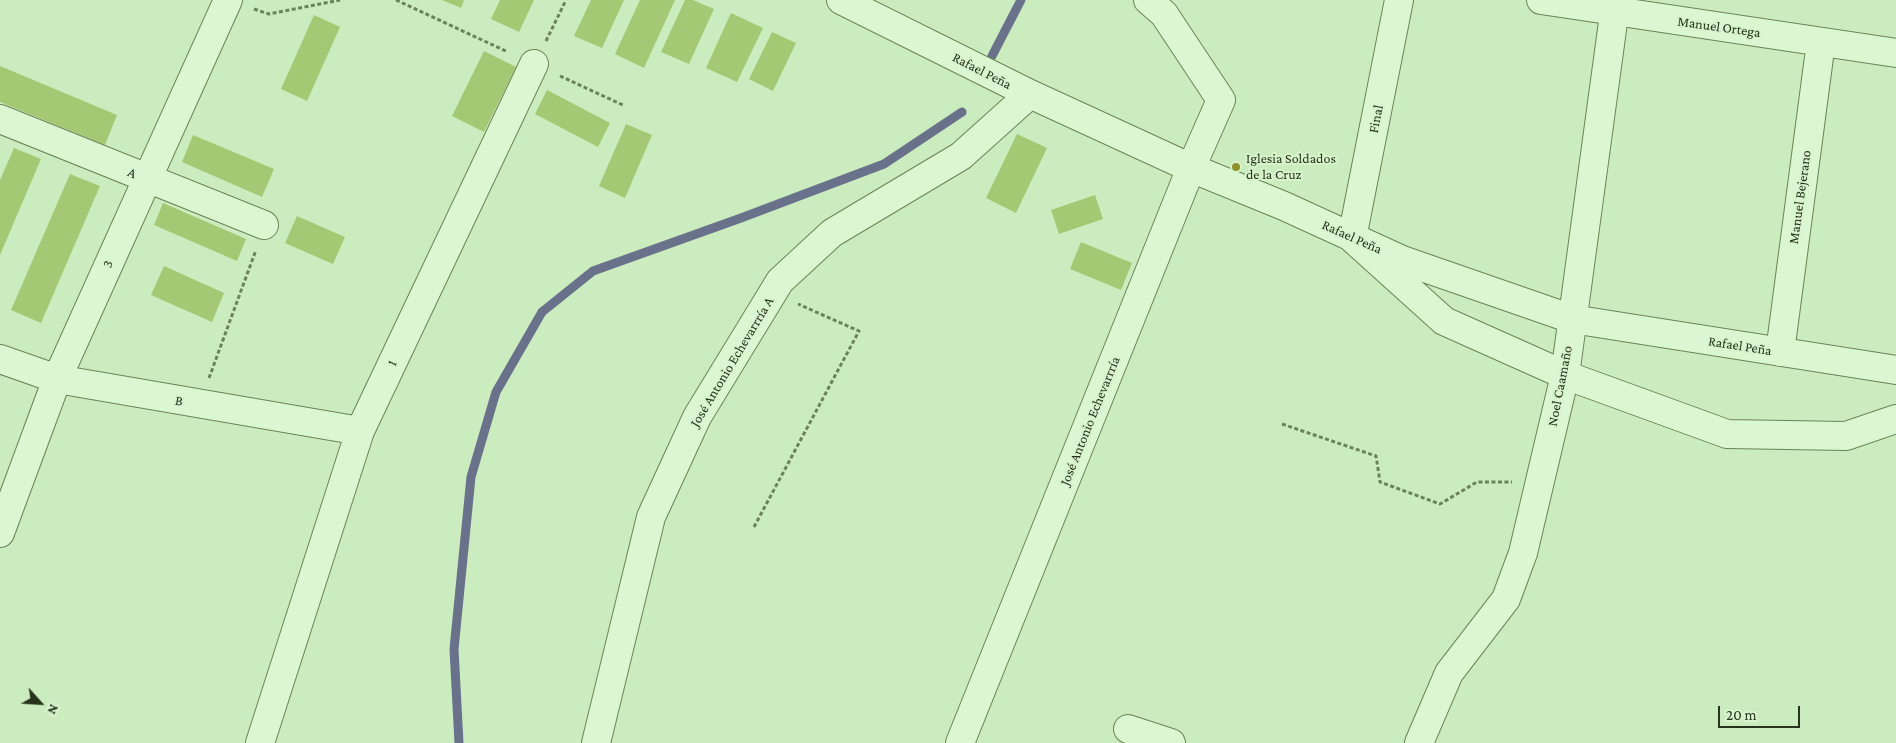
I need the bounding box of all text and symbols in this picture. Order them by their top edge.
street label: Manuel Ortega [1676,13,1762,41]
street label: Rafael Peña [950,49,1014,93]
street label: Final [1365,104,1387,134]
street label: Manuel Bejerano [1785,149,1815,245]
place label: Iglesia Soldados de la Cruz [1246,151,1336,184]
marker: Iglesia Soldados de la Cruz [1230,161,1242,173]
street label: A [125,164,139,182]
street label: Rafael Peña [1319,216,1385,258]
street label: 3 [99,258,117,270]
street label: José Antonio Echevarrría A [687,294,777,430]
street label: Rafael Peña [1707,333,1773,359]
street label: Noel Caamaño [1544,344,1576,428]
street label: José Antonio Echevarrría [1056,354,1124,488]
street label: 1 [383,357,401,369]
street label: B [174,392,184,410]
north arrow [15,678,65,728]
scale bar [1721,696,1804,728]
text: N [44,702,63,717]
text: 20 m [1726,707,1757,723]

